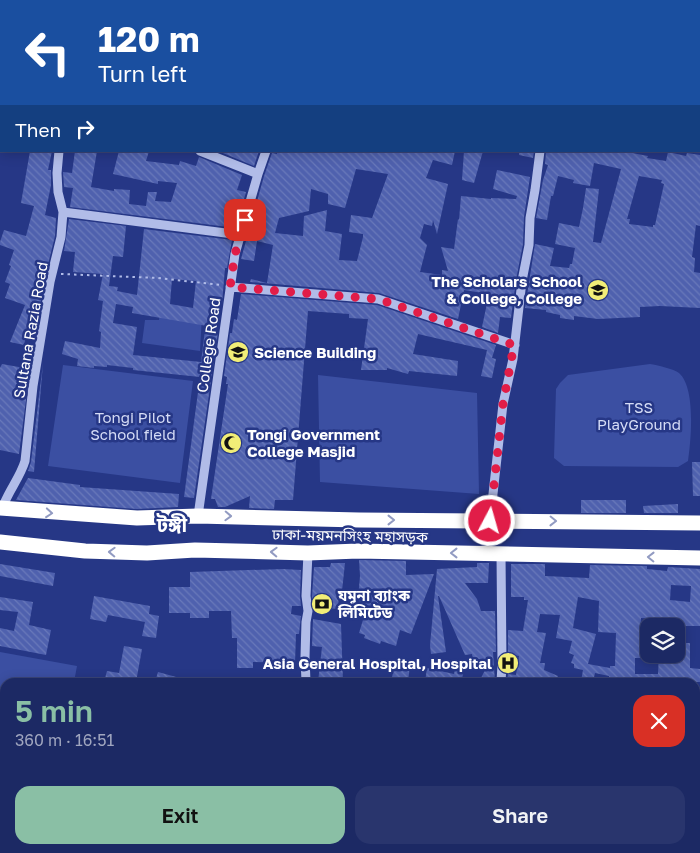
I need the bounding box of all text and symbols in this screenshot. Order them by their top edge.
text: 120 m [98,18,200,60]
icon: left [15,20,80,85]
text: Turn left [98,60,187,87]
icon: right [71,115,99,143]
text: Then [15,118,61,141]
pin [224,199,266,241]
icon: arrive [231,206,259,234]
street label: Sultana Razia Road [9,260,51,400]
place label: The Scholars School & College, College [431,272,582,307]
school or university icon: The Scholars School & College, College [586,278,610,302]
street label: College Road [192,296,224,394]
school or university icon: Science Building [226,340,250,364]
place label: Science Building [254,343,376,361]
park label: TSS PlayGround [597,398,681,433]
park label: Tongi Pilot School field [90,408,176,443]
place label: Tongi Government College Masjid [247,425,380,460]
mosque icon: Tongi Government College Masjid [219,431,243,455]
position arrow [463,494,515,546]
one-way arrow [45,507,53,518]
one-way arrow [225,511,233,522]
district label: টঙ্গী [156,512,188,536]
one-way arrow [388,515,395,525]
one-way arrow [550,516,558,526]
street label: ঢাকা-ময়মনসিংহ মহাসড়ক [271,525,429,545]
one-way arrow [107,547,115,557]
one-way arrow [270,547,278,557]
one-way arrow [450,548,458,558]
one-way arrow [647,552,655,562]
place label: যমুনা ব্যাংক লিমিটেড [337,586,411,621]
bank icon: যমুনা ব্যাংক লিমিটেড [310,592,334,616]
map controls [640,618,685,663]
button: layers [640,618,685,663]
hospital icon: Asia General Hospital, Hospital [496,651,520,675]
place label: Asia General Hospital, Hospital [263,654,492,672]
text: 5 min [15,693,93,729]
button: close [633,695,685,747]
text: 360 m · 16:51 [15,730,114,750]
button: Exit [15,786,345,844]
button: Share [355,786,685,844]

